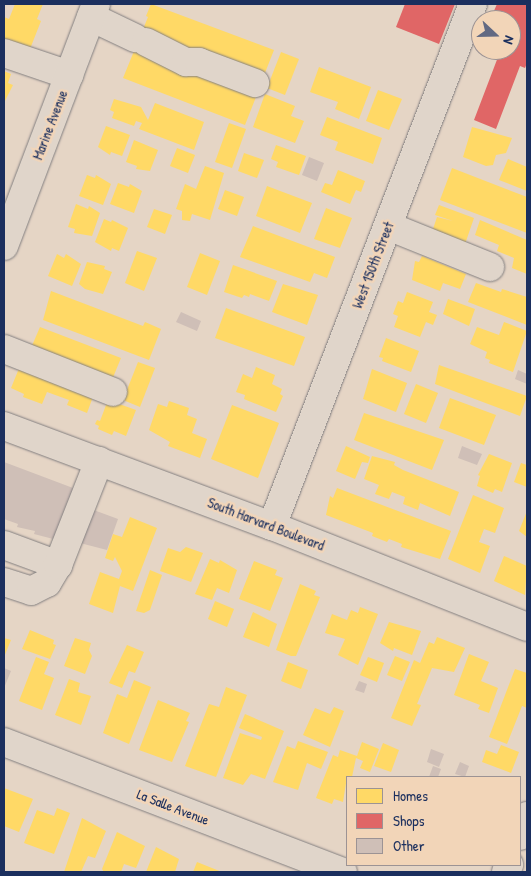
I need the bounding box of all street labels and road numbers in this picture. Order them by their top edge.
street label: Marine Avenue [29,88,71,162]
street label: West 150th Street [349,219,397,311]
street label: South Harvard Boulevard [205,494,327,554]
street label: La Salle Avenue [134,786,212,828]

